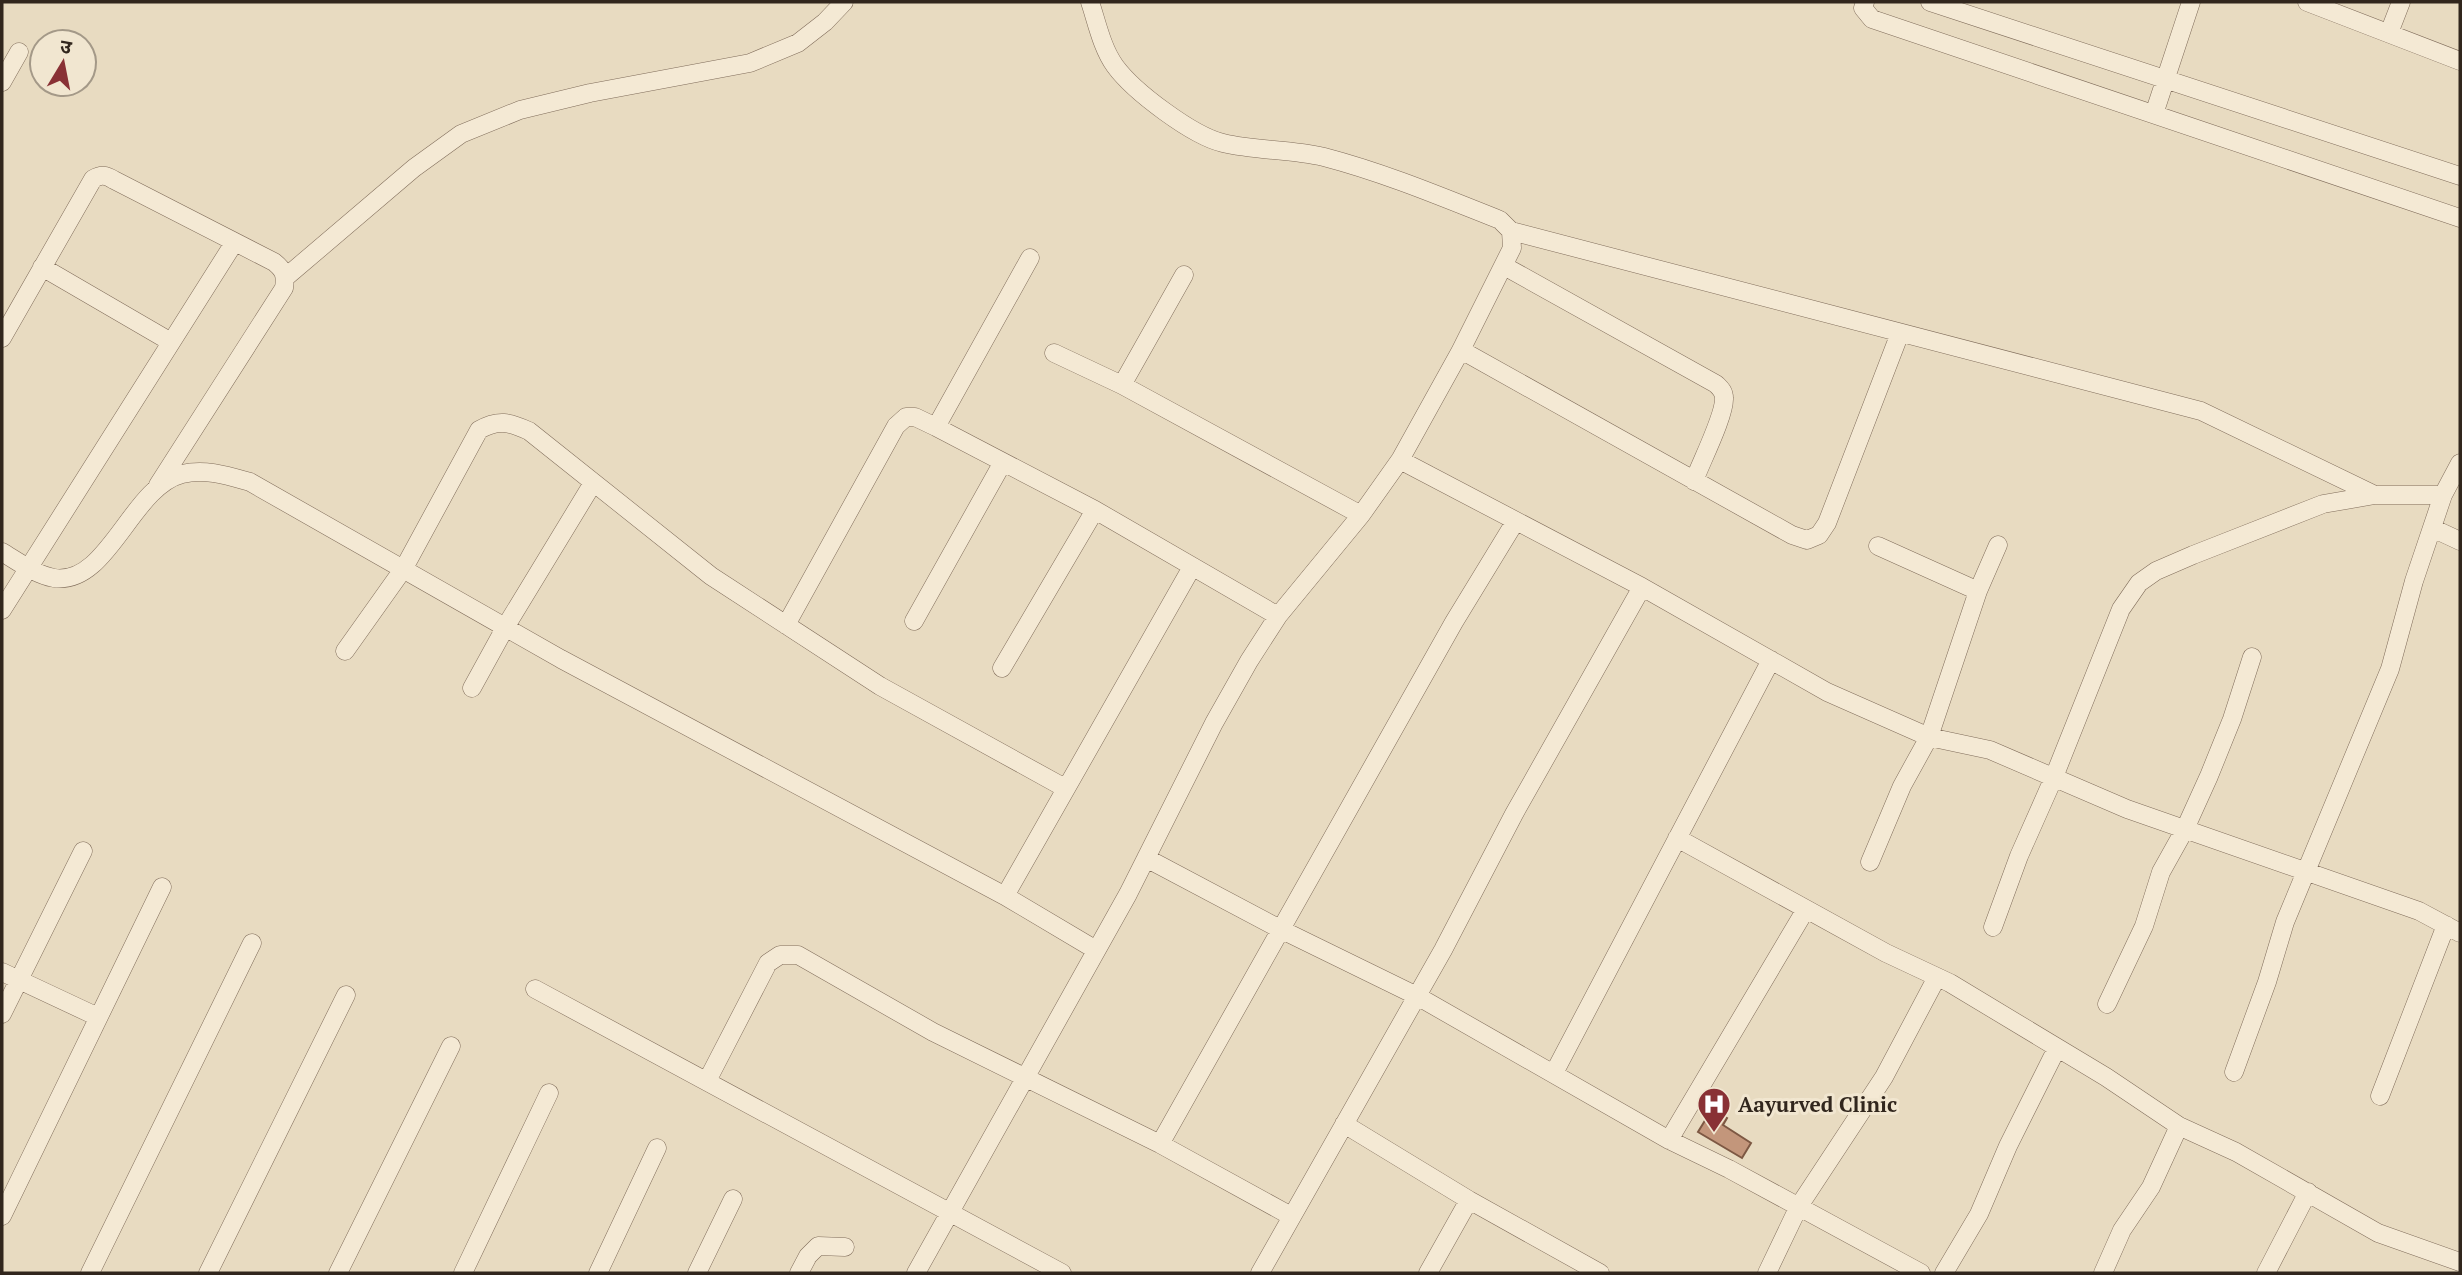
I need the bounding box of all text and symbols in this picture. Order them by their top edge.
north arrow [28,28,98,98]
text: उ [58,32,75,59]
hospital icon: Aayurved Clinic [1695,1085,1733,1134]
place label: Aayurved Clinic [1738,1090,1897,1118]

